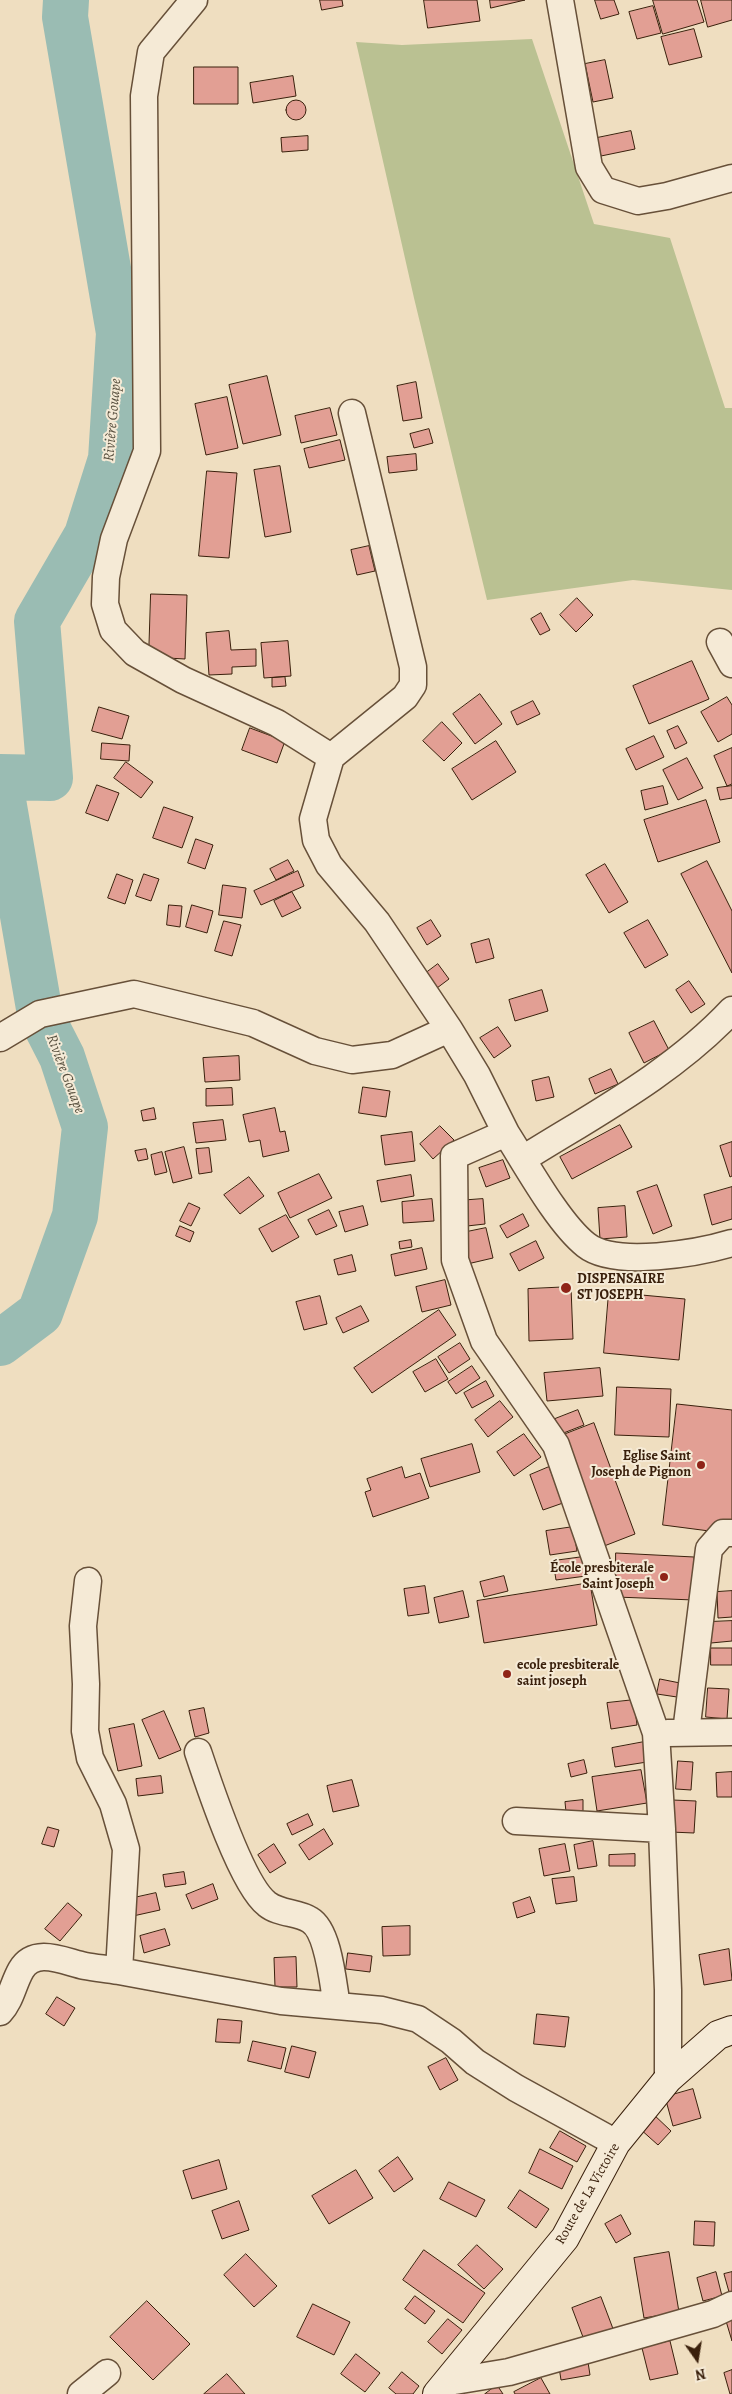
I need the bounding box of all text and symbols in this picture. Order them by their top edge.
water label: Rivière Gouape [100,378,126,462]
water label: Rivière Gouape [42,1032,88,1116]
place label: DISPENSAIRE ST JOSEPH [577,1272,665,1304]
marker: DISPENSAIRE ST JOSEPH [559,1281,573,1295]
place label: Eglise Saint Joseph de Pignon [591,1449,691,1481]
marker: Eglise Saint Joseph de Pignon [695,1459,707,1471]
place label: École presbiterale Saint Joseph [550,1561,654,1594]
marker: École presbiterale Saint Joseph [658,1571,670,1583]
place label: ecole presbiterale saint joseph [517,1658,619,1690]
marker: ecole presbiterale saint joseph [501,1668,513,1680]
street label: Route de La Victoire [552,2140,624,2248]
north arrow [672,2334,722,2384]
text: N [693,2364,708,2385]

